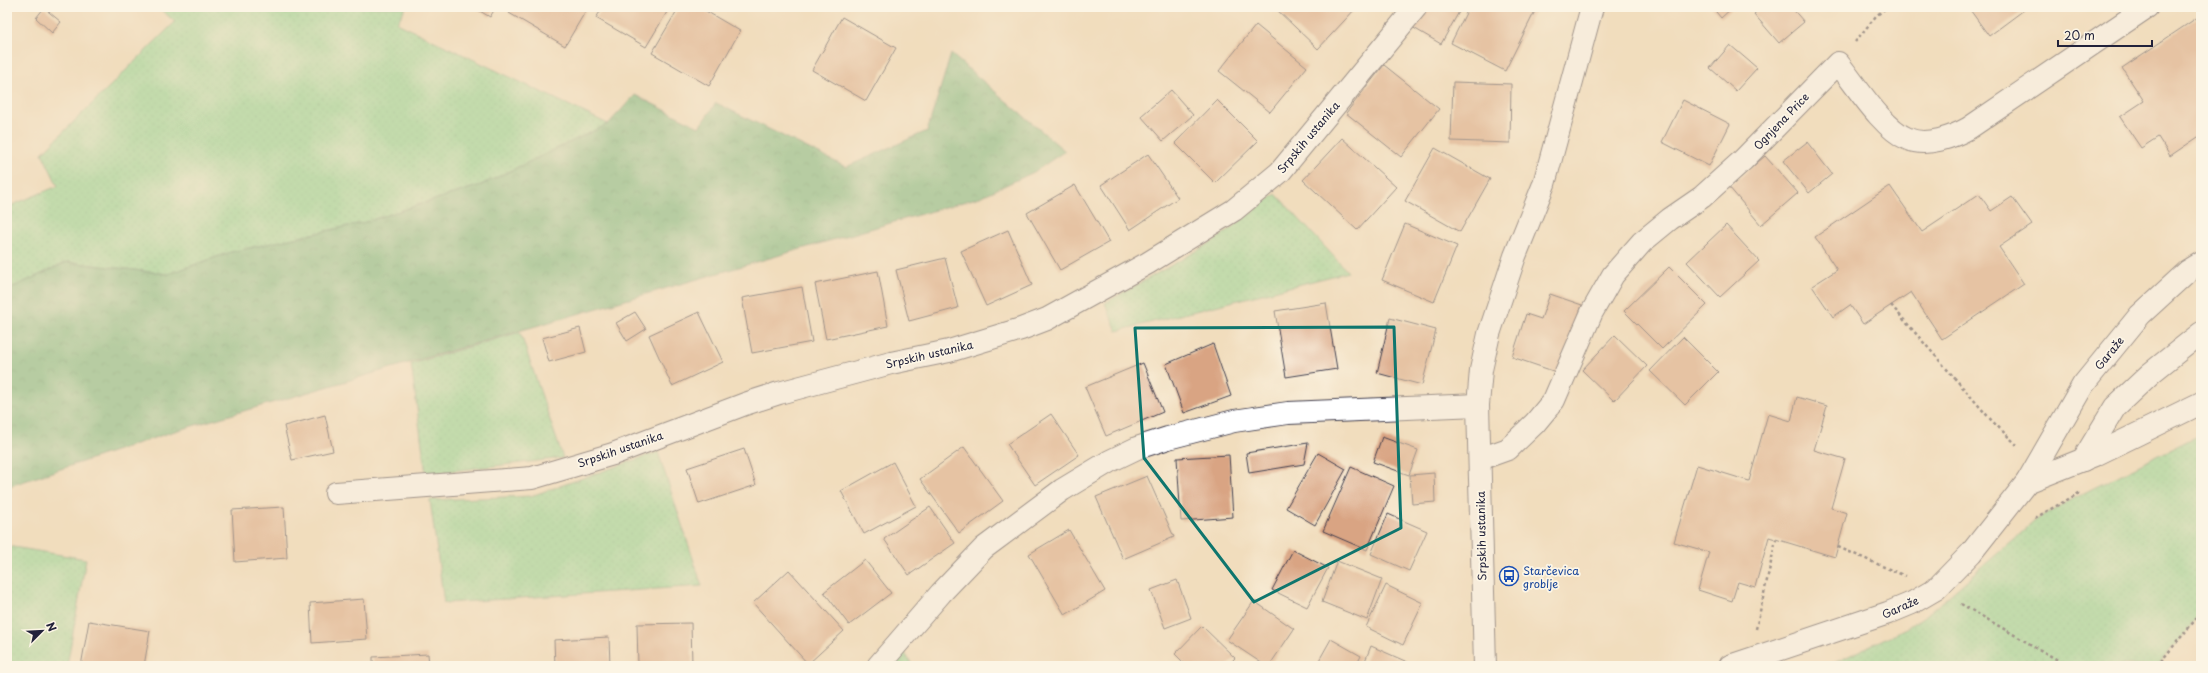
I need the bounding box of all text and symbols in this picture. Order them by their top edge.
scale bar [2058,22,2152,48]
text: 20 m [2064,26,2095,44]
street label: Ognjena Price [1749,88,1813,153]
street label: Srpskih ustanika [1273,97,1344,177]
street label: Garaže [2090,333,2128,373]
street label: Srpskih ustanika [883,336,975,372]
street label: Srpskih ustanika [575,426,665,472]
street label: Srpskih ustanika [1472,491,1490,581]
place label: Starčevica groblje [1523,562,1579,592]
bus stop icon: Starčevica groblje [1498,565,1520,587]
street label: Garaže [1879,591,1921,623]
north arrow [22,611,62,651]
text: N [42,619,61,634]

